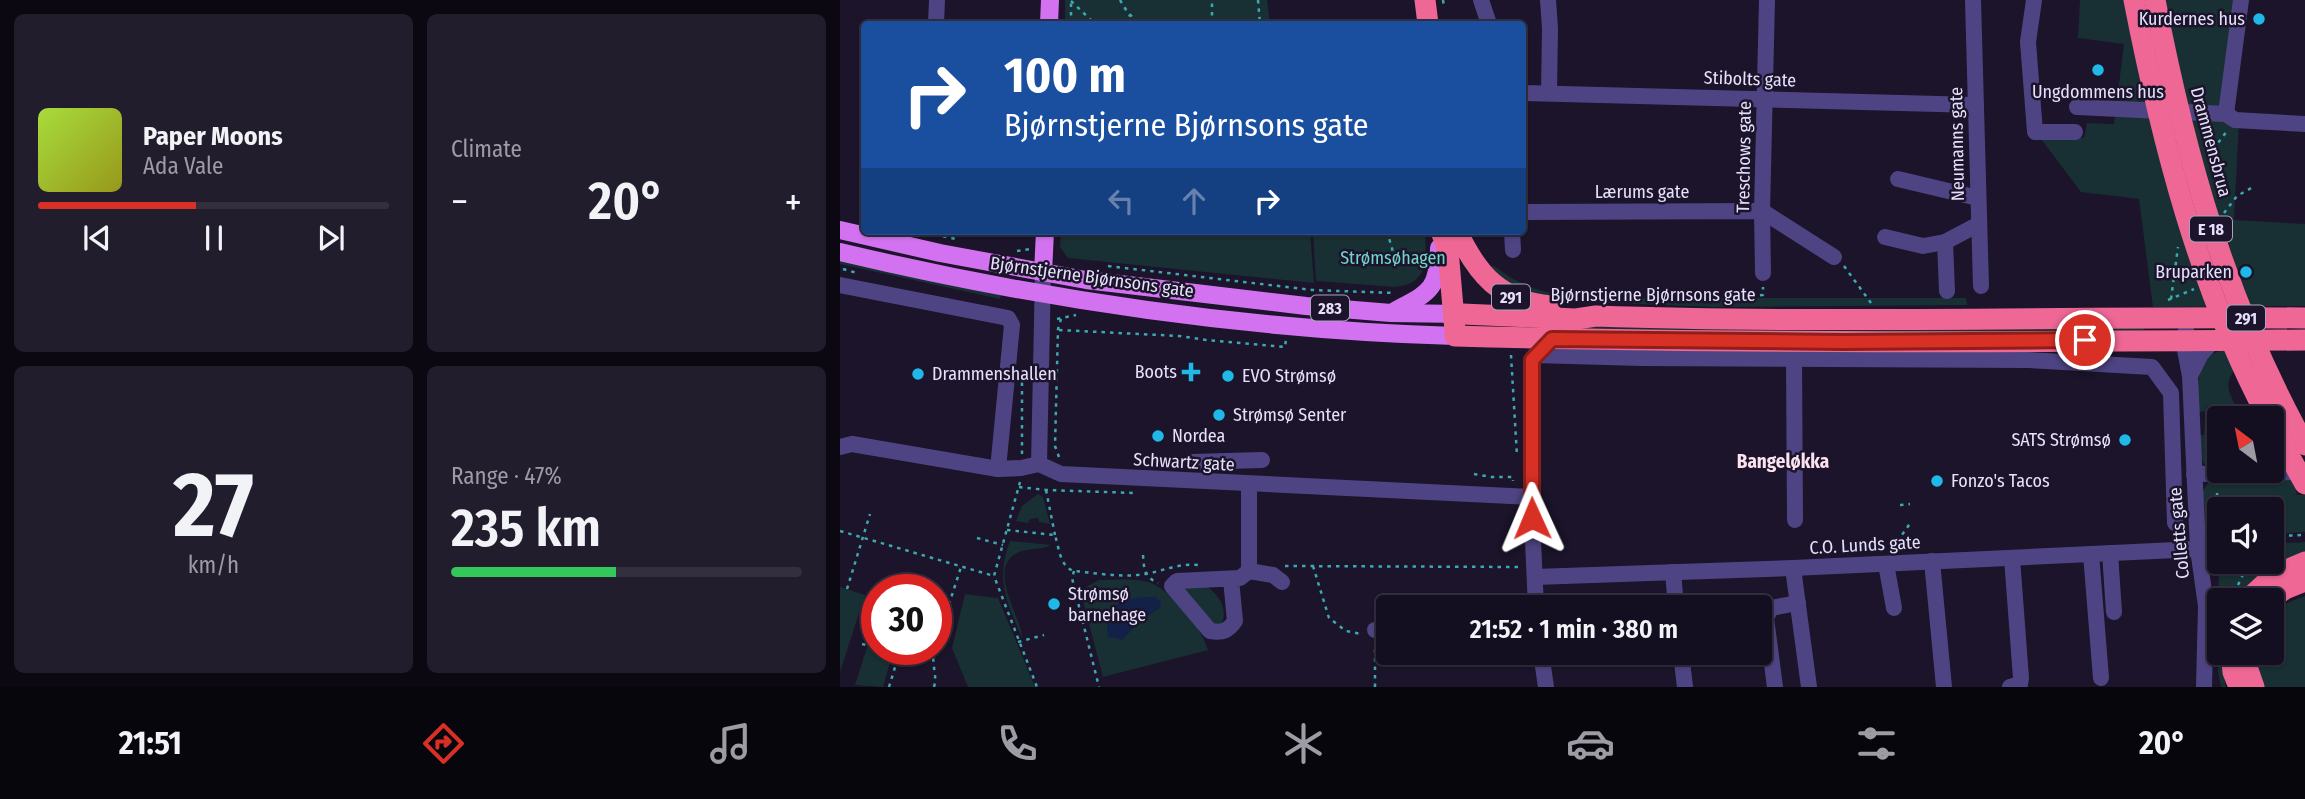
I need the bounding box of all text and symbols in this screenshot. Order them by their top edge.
place label: Kurdernes hus [2139,8,2245,30]
marker: Kurdernes hus [2251,11,2267,27]
text: 100 m [1004,46,1126,105]
icon: right [889,49,980,140]
marker: Ungdommens hus [2090,62,2106,78]
street label: Stibolts gate [1703,66,1797,92]
place label: Ungdommens hus [2032,81,2164,103]
street label: Drammensbrua [2186,85,2236,200]
street label: Neumanns gate [1945,87,1969,201]
street label: Treschows gate [1732,101,1756,213]
text: Bjørnstjerne Bjørnsons gate [1004,106,1369,144]
text: Paper Moons [143,121,283,152]
text: Climate [451,135,522,163]
text: Ada Vale [143,152,223,180]
text: 20° [588,170,665,233]
text: − [451,179,468,225]
text: + [785,179,802,225]
street label: Lærums gate [1595,181,1689,203]
icon: left [1102,182,1140,220]
icon: ahead [1175,182,1213,220]
icon: right [1248,182,1286,220]
road number: E 18 [2190,216,2232,242]
icon: previous [78,219,116,257]
icon: pause [195,219,233,257]
icon: next [312,219,350,257]
park label: Strømsøhagen [1340,247,1446,269]
street label: Bjørnstjerne Bjørnsons gate [989,252,1195,302]
place label: Bruparken [2155,261,2232,283]
marker: Bruparken [2238,264,2254,280]
road number: 291 [1492,284,1530,310]
street label: Bjørnstjerne Bjørnsons gate [1550,284,1756,306]
road number: 283 [1311,296,1349,320]
road number: 291 [2227,306,2265,330]
pin [2055,310,2115,370]
icon: arrive [2066,321,2104,359]
place label: Boots [1135,361,1177,383]
place label: Drammenshallen [932,363,1057,385]
marker: Boots [1183,364,1199,380]
place label: EVO Strømsø [1242,365,1336,387]
marker: Drammenshallen [910,366,926,382]
marker: EVO Strømsø [1220,368,1236,384]
place label: Strømsø Senter [1233,404,1347,426]
north arrow [2207,406,2284,483]
map controls [2207,406,2284,665]
marker: Strømsø Senter [1211,407,1227,423]
place label: Nordea [1172,425,1226,447]
marker: Nordea [1150,428,1166,444]
place label: SATS Strømsø [2011,429,2111,451]
marker: SATS Strømsø [2117,432,2133,448]
street label: Schwartz gate [1133,448,1235,476]
district label: Bangeløkka [1737,450,1829,473]
text: 27 [173,451,254,560]
text: Range · 47% [451,462,562,490]
place label: Fonzo's Tacos [1951,470,2050,492]
marker: Fonzo's Tacos [1929,473,1945,489]
position arrow [1495,481,1569,555]
street label: Colletts gate [2164,486,2194,580]
text: 235 km [451,497,601,560]
button: sound [2207,497,2284,574]
street label: C.O. Lunds gate [1809,531,1921,559]
text: km/h [188,551,239,579]
speed limit sign: 30 [861,574,952,665]
place label: Strømsø barnehage [1068,583,1146,626]
button: layers [2207,588,2284,665]
marker: Strømsø barnehage [1046,596,1062,612]
text: 21:52 · 1 min · 380 m [1470,614,1678,645]
icon: directions [419,719,468,768]
icon: music [706,719,755,768]
icon: phone [993,719,1042,768]
icon: climate [1279,719,1328,768]
icon: car [1566,719,1615,768]
icon: filters [1852,719,1901,768]
text: 21:51 [119,724,182,762]
text: 20° [2139,724,2186,762]

